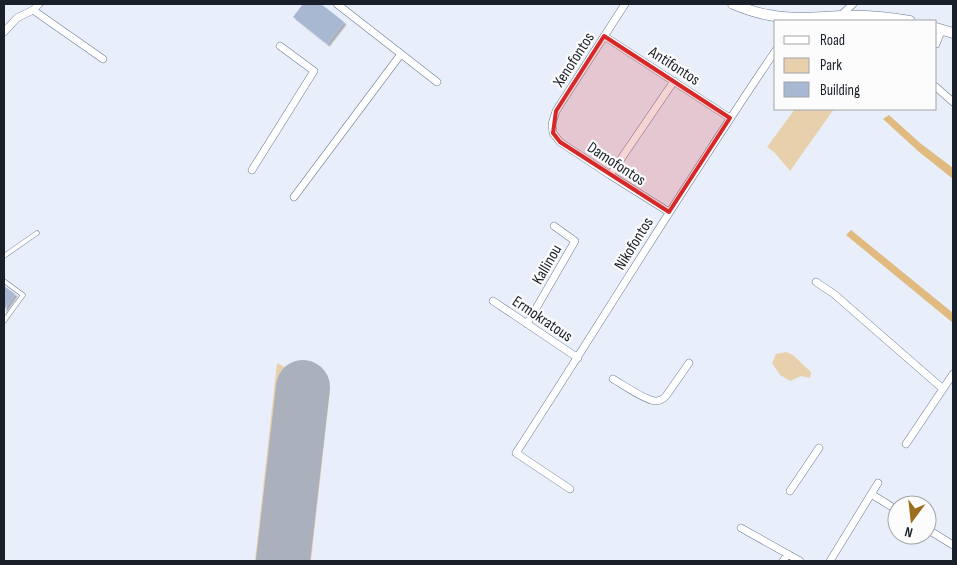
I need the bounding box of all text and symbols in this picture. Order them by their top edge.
legend [774,20,937,110]
street label: Xenofontos [549,29,599,92]
text: Road [820,31,845,50]
street label: Antifontos [644,42,703,90]
text: Park [820,56,842,75]
text: Building [820,81,860,100]
street label: Damofontos [583,138,649,190]
street label: Nikofontos [611,214,658,274]
street label: Kallinou [528,241,566,288]
street label: Ermokratous [508,292,576,346]
north arrow [887,495,937,545]
text: N [903,523,915,541]

